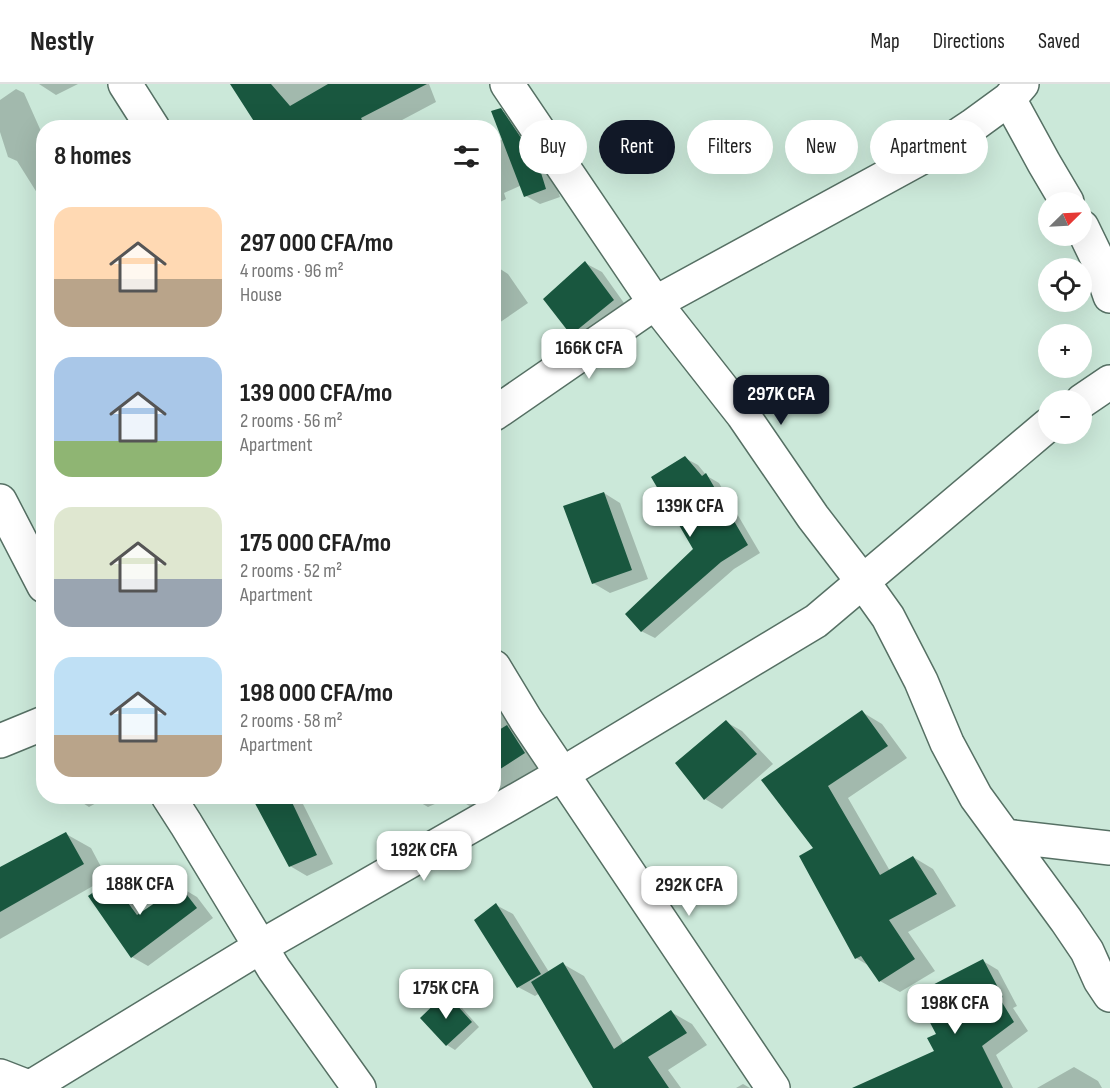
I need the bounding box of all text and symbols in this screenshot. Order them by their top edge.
text: Nestly [30,25,94,58]
text: Map [870,29,900,54]
text: Directions [933,29,1005,54]
text: Saved [1038,29,1080,54]
chip: Buy [519,120,587,174]
chip: Rent [599,120,675,174]
chip: Filters [687,120,773,174]
chip: New [785,120,858,174]
chip: Apartment [870,120,988,174]
icon: filters [450,140,483,173]
text: 8 homes [54,141,132,172]
north arrow [1038,192,1092,246]
map controls [1038,192,1092,444]
text: 297 000 CFA/mo [240,228,393,259]
icon: home [102,231,174,303]
button: locate [1038,258,1092,312]
text: 4 rooms · 96 m² [240,259,344,283]
text: House [240,283,282,307]
button: + [1038,324,1092,378]
pin: 166K CFA [527,329,651,380]
text: 166K CFA [555,336,623,360]
pin: 297K CFA [719,375,843,426]
text: 139 000 CFA/mo [240,378,392,409]
icon: home [102,381,174,453]
text: 297K CFA [747,382,815,406]
button: − [1038,390,1092,444]
text: 2 rooms · 56 m² [240,409,343,433]
text: Apartment [240,433,313,457]
pin: 139K CFA [628,487,752,538]
text: 139K CFA [657,494,723,518]
text: 175 000 CFA/mo [240,528,391,559]
icon: home [102,531,174,603]
text: 2 rooms · 52 m² [240,559,342,583]
text: Apartment [240,583,313,607]
text: 198 000 CFA/mo [240,678,393,709]
icon: home [102,681,174,753]
text: 2 rooms · 58 m² [240,709,343,733]
text: Apartment [240,733,313,757]
pin: 192K CFA [362,831,486,882]
text: 192K CFA [391,838,457,862]
pin: 188K CFA [78,865,202,916]
pin: 292K CFA [627,866,751,917]
text: 188K CFA [106,872,174,896]
text: 292K CFA [655,873,723,897]
pin: 175K CFA [384,969,508,1020]
text: 175K CFA [413,976,479,1000]
pin: 198K CFA [893,984,1017,1035]
text: 198K CFA [921,991,989,1015]

